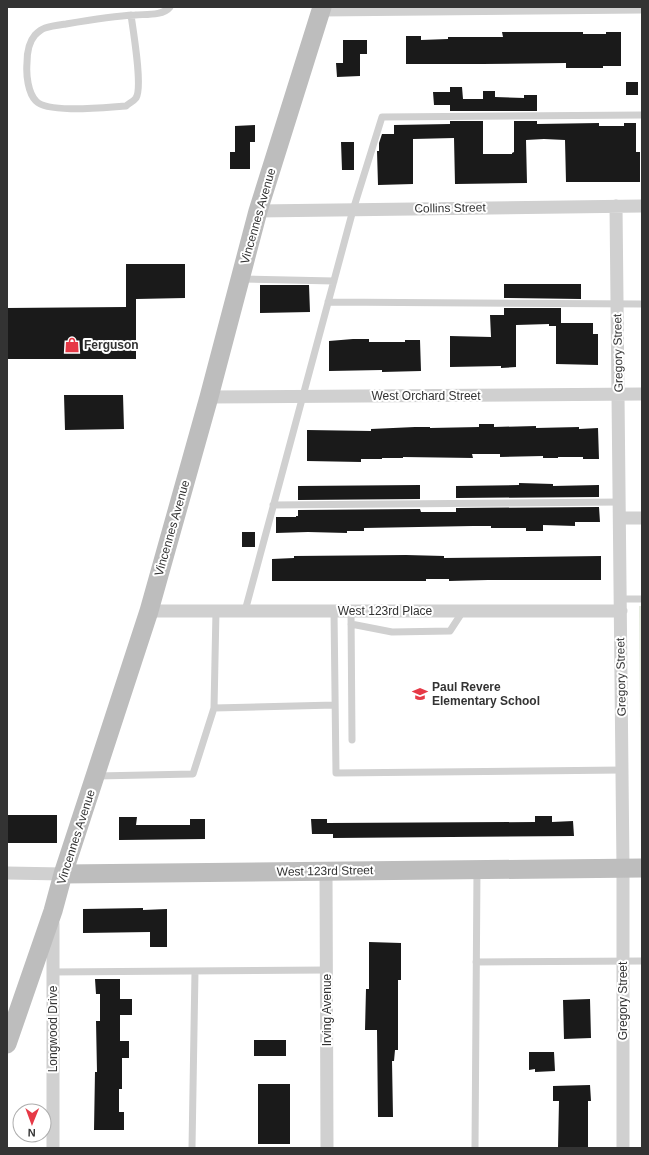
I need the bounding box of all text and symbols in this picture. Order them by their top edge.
street label: Vincennes Avenue [238,166,278,266]
street label: Collins Street [414,200,486,216]
street label: Gregory Street [610,313,626,392]
shop icon: Ferguson [63,336,81,354]
place label: Ferguson [84,338,139,352]
street label: West Orchard Street [371,389,481,403]
street label: Vincennes Avenue [152,478,192,578]
street label: West 123rd Place [338,604,433,618]
street label: Gregory Street [613,637,629,716]
place label: Paul Revere Elementary School [432,680,540,708]
school or university icon: Paul Revere Elementary School [411,685,429,703]
street label: Vincennes Avenue [54,787,98,886]
street label: West 123rd Street [277,863,374,879]
street label: Gregory Street [616,961,630,1040]
street label: Irving Avenue [320,973,334,1046]
street label: Longwood Drive [46,985,60,1072]
north arrow [12,1103,52,1143]
text: N [28,1127,36,1139]

